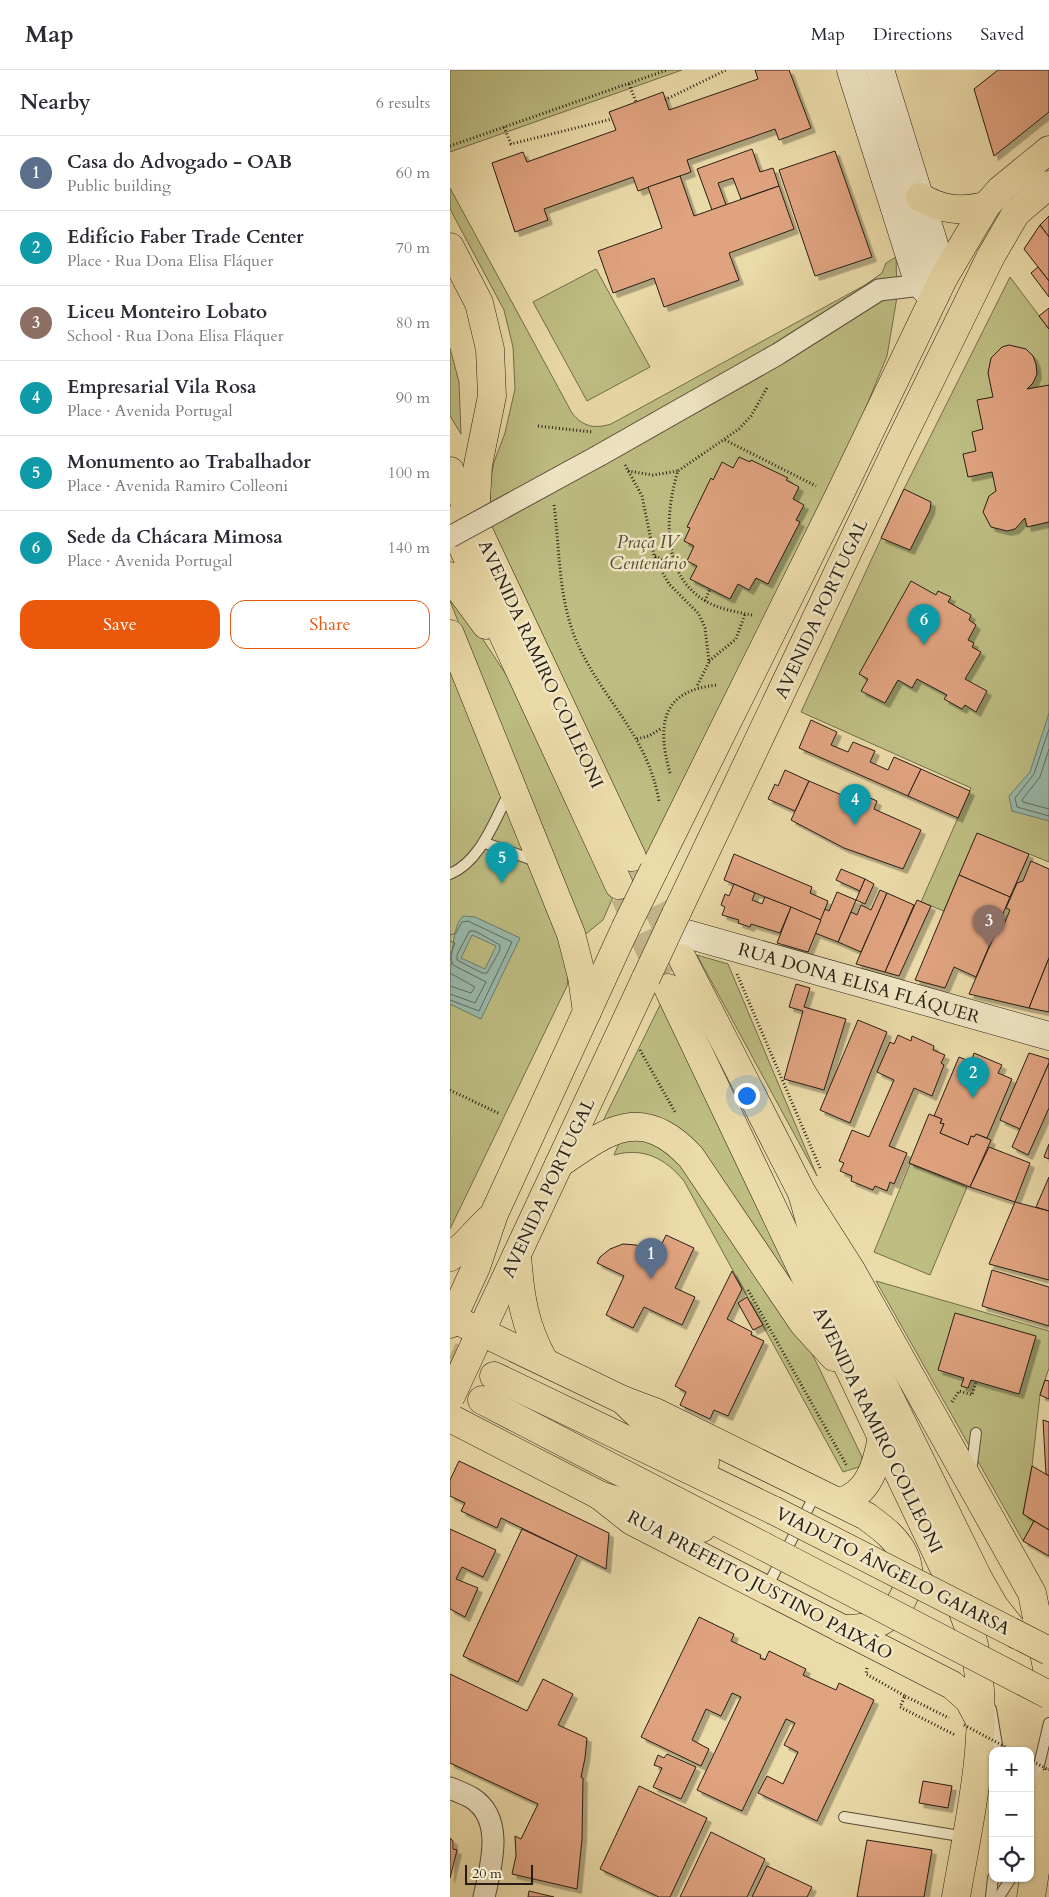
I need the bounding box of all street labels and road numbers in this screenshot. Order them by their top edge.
street label: AVENIDA PORTUGAL [769,515,874,703]
street label: AVENIDA RAMIRO COLLEONI [472,536,609,792]
street label: RUA DONA ELISA FLÁQUER [735,937,983,1030]
street label: AVENIDA PORTUGAL [496,1094,601,1282]
street label: AVENIDA RAMIRO COLLEONI [807,1303,948,1558]
street label: VIADUTO ÂNGELO GAIARSA [771,1501,1015,1642]
street label: RUA PREFEITO JUSTINO PAIXÃO [623,1505,897,1666]

